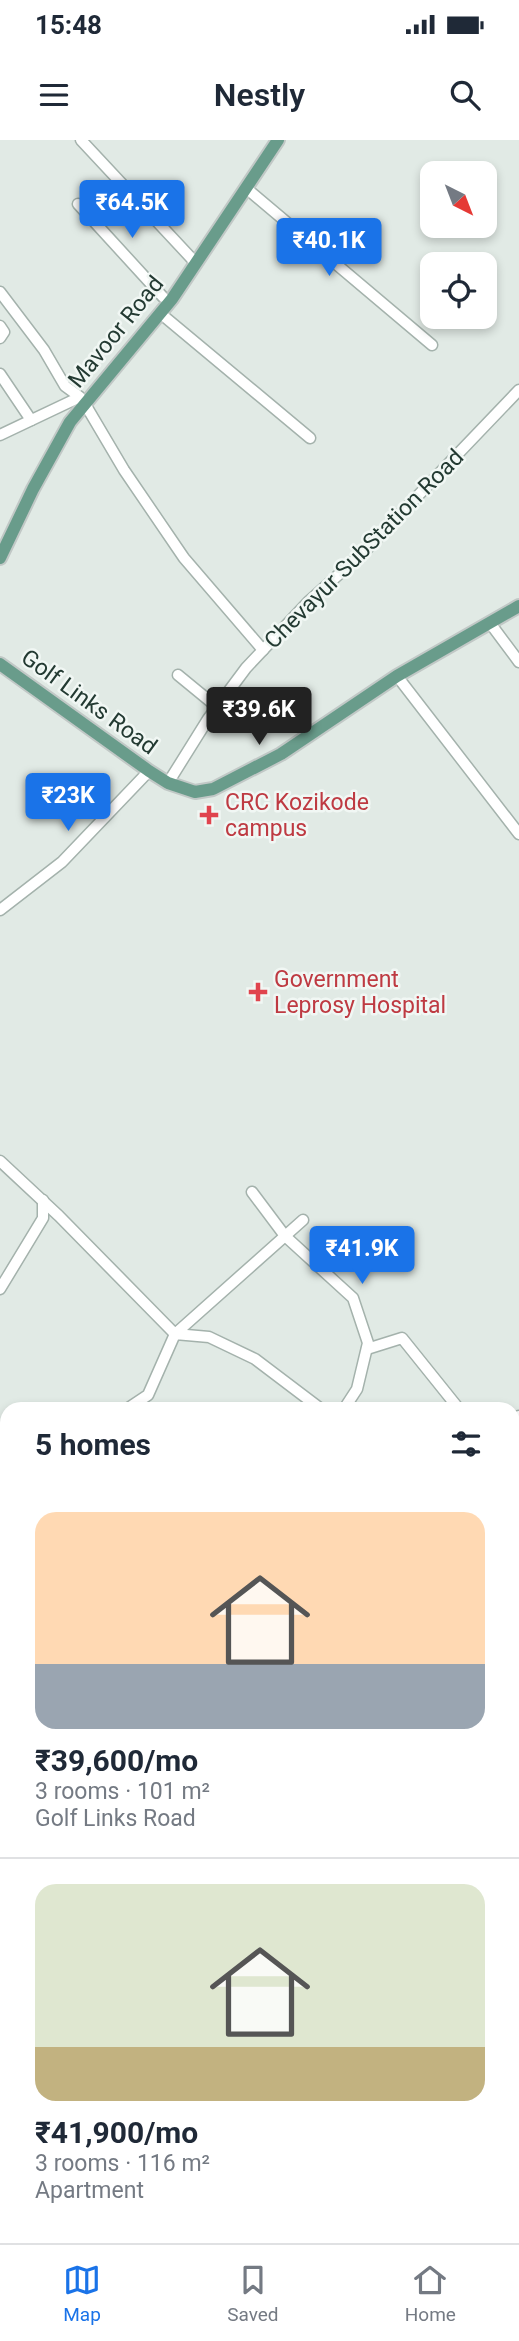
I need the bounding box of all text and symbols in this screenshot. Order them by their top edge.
text: 15:48 [35,10,102,40]
icon: menu [35,76,73,114]
text: Nestly [214,76,305,114]
icon: search [446,76,484,114]
north arrow [420,161,497,238]
map controls [420,161,497,329]
pin: ₹64.5K [75,181,189,240]
text: ₹64.5K [96,189,168,216]
pin: ₹40.1K [272,218,386,278]
text: ₹40.1K [293,227,365,254]
button: locate [420,252,497,329]
street label: Mavoor Road [63,271,169,393]
street label: Chevayur SubStation Road [259,444,469,654]
street label: Golf Links Road [16,644,162,760]
pin: ₹39.6K [202,688,316,747]
text: ₹39.6K [223,696,295,723]
pin: ₹23K [27,774,109,833]
text: ₹23K [41,782,95,809]
place label: CRC Kozikode campus [225,789,369,842]
marker: CRC Kozikode campus [199,805,219,825]
place label: Government Leprosy Hospital [274,966,446,1019]
marker: Government Leprosy Hospital [248,982,268,1002]
pin: ₹41.9K [305,1226,419,1286]
text: ₹41.9K [326,1235,398,1262]
icon: filters [447,1425,485,1463]
text: 5 homes [35,1427,151,1462]
icon: home [197,1557,323,1683]
text: ₹39,600/mo [35,1743,198,1778]
text: 3 rooms · 101 m² [35,1778,210,1805]
text: Golf Links Road [35,1805,196,1832]
icon: home [197,1929,323,2055]
text: ₹41,900/mo [35,2115,198,2150]
text: 3 rooms · 116 m² [35,2150,210,2177]
text: Apartment [35,2177,144,2204]
tab: Map [63,2261,101,2326]
tab: Saved [227,2261,279,2326]
tab: Home [405,2261,456,2326]

